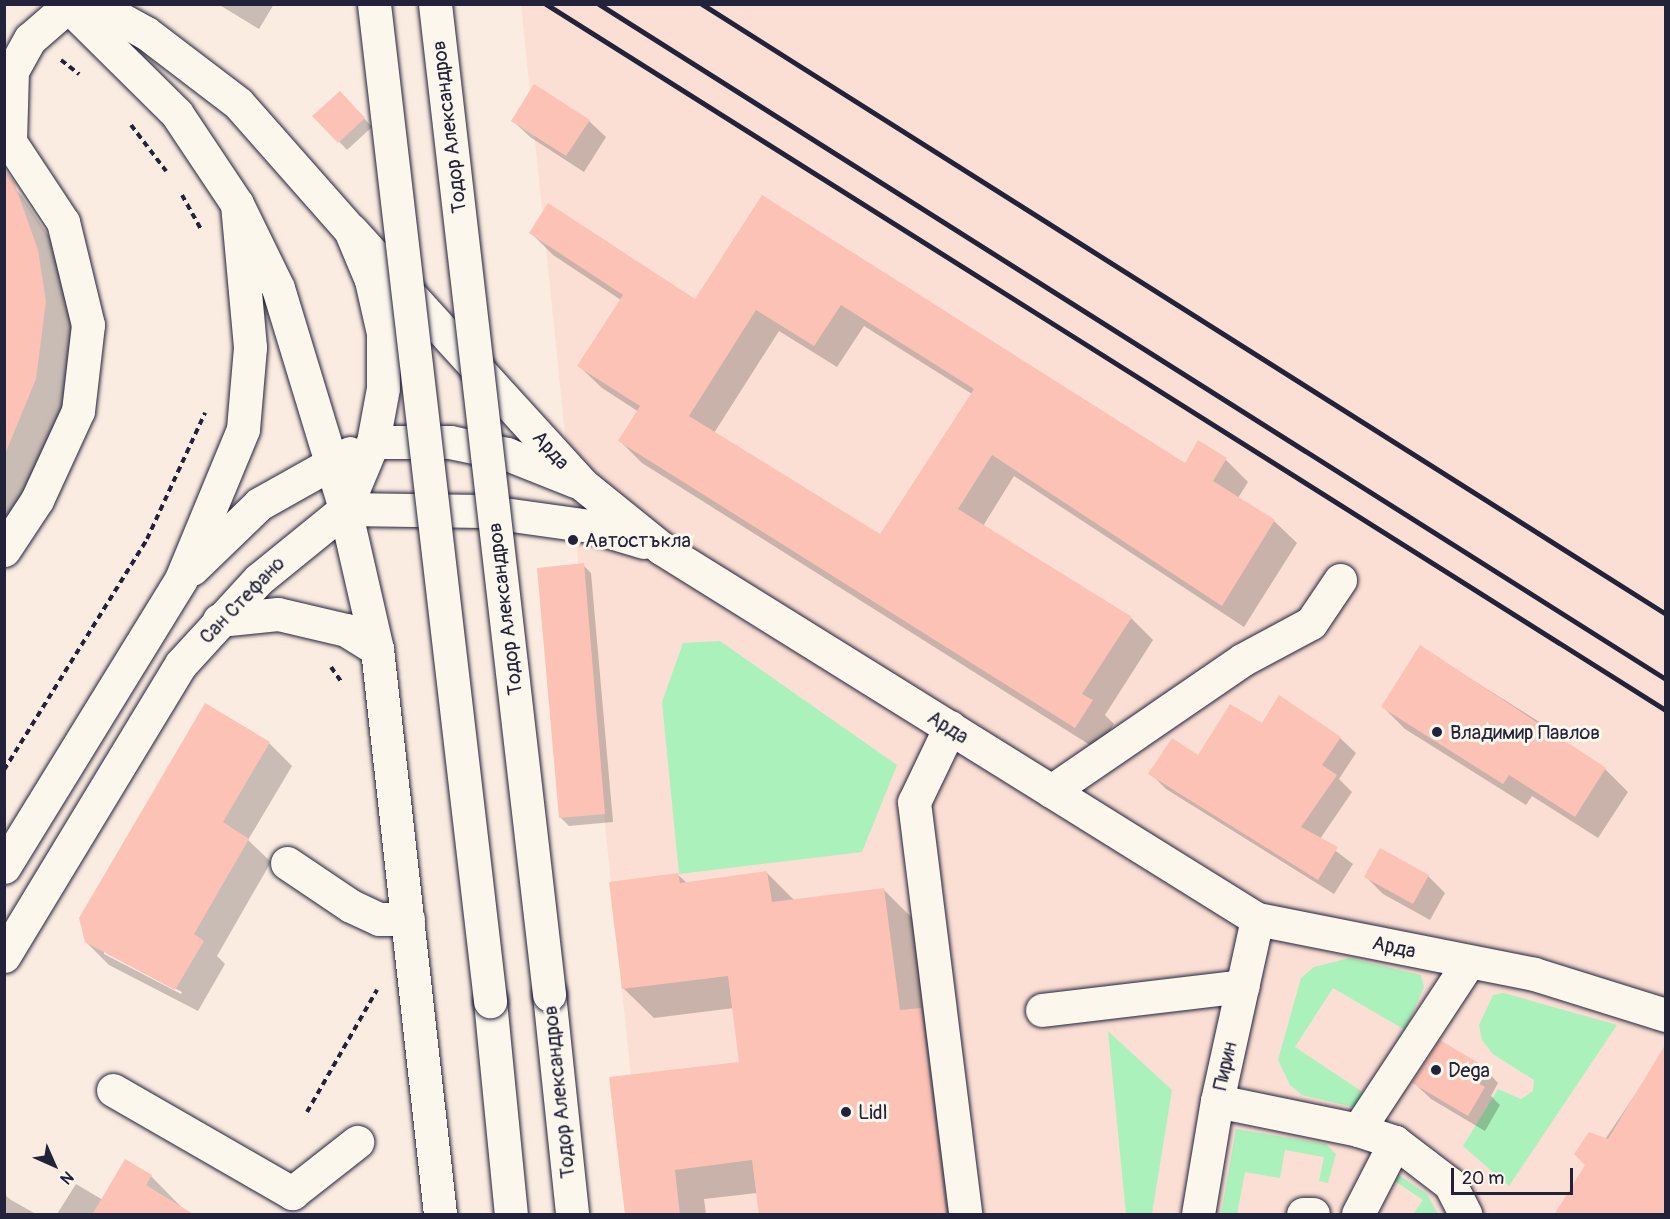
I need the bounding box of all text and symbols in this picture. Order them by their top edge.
street label: Тодор Александров [427,39,471,215]
street label: Арда [527,426,575,474]
street label: Тодор Александров [483,521,527,697]
place label: Автостъкла [585,528,691,552]
marker: Автостъкла [566,533,580,547]
street label: Сан Стефано [194,551,290,649]
street label: Арда [923,705,973,749]
place label: Владимир Павлов [1450,720,1600,744]
marker: Владимир Павлов [1428,723,1446,741]
street label: Арда [1370,931,1418,963]
street label: Тодор Александров [538,1004,580,1180]
street label: Пирин [1208,1039,1242,1093]
place label: Dega [1448,1058,1490,1082]
marker: Dega [1429,1063,1443,1077]
place label: Lidl [858,1100,887,1124]
marker: Lidl [839,1105,853,1119]
north arrow [24,1135,84,1195]
scale bar [1454,1156,1576,1194]
text: N [56,1167,78,1189]
text: 20 m [1462,1167,1504,1190]

